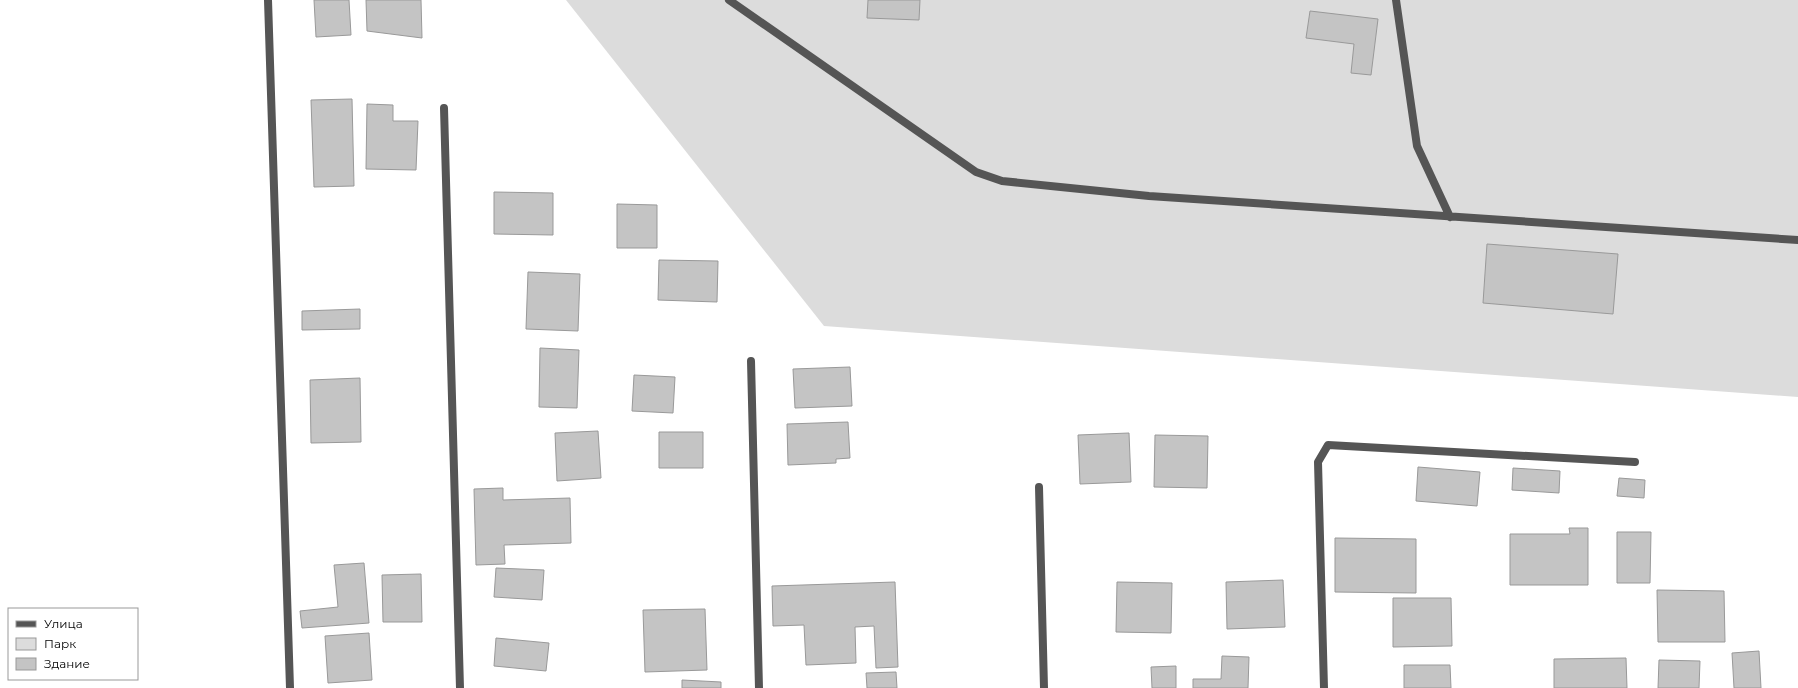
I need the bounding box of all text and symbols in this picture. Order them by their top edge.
legend [8,608,138,680]
text: Улица [44,616,83,631]
text: Парк [44,636,76,651]
text: Здание [44,656,90,671]

